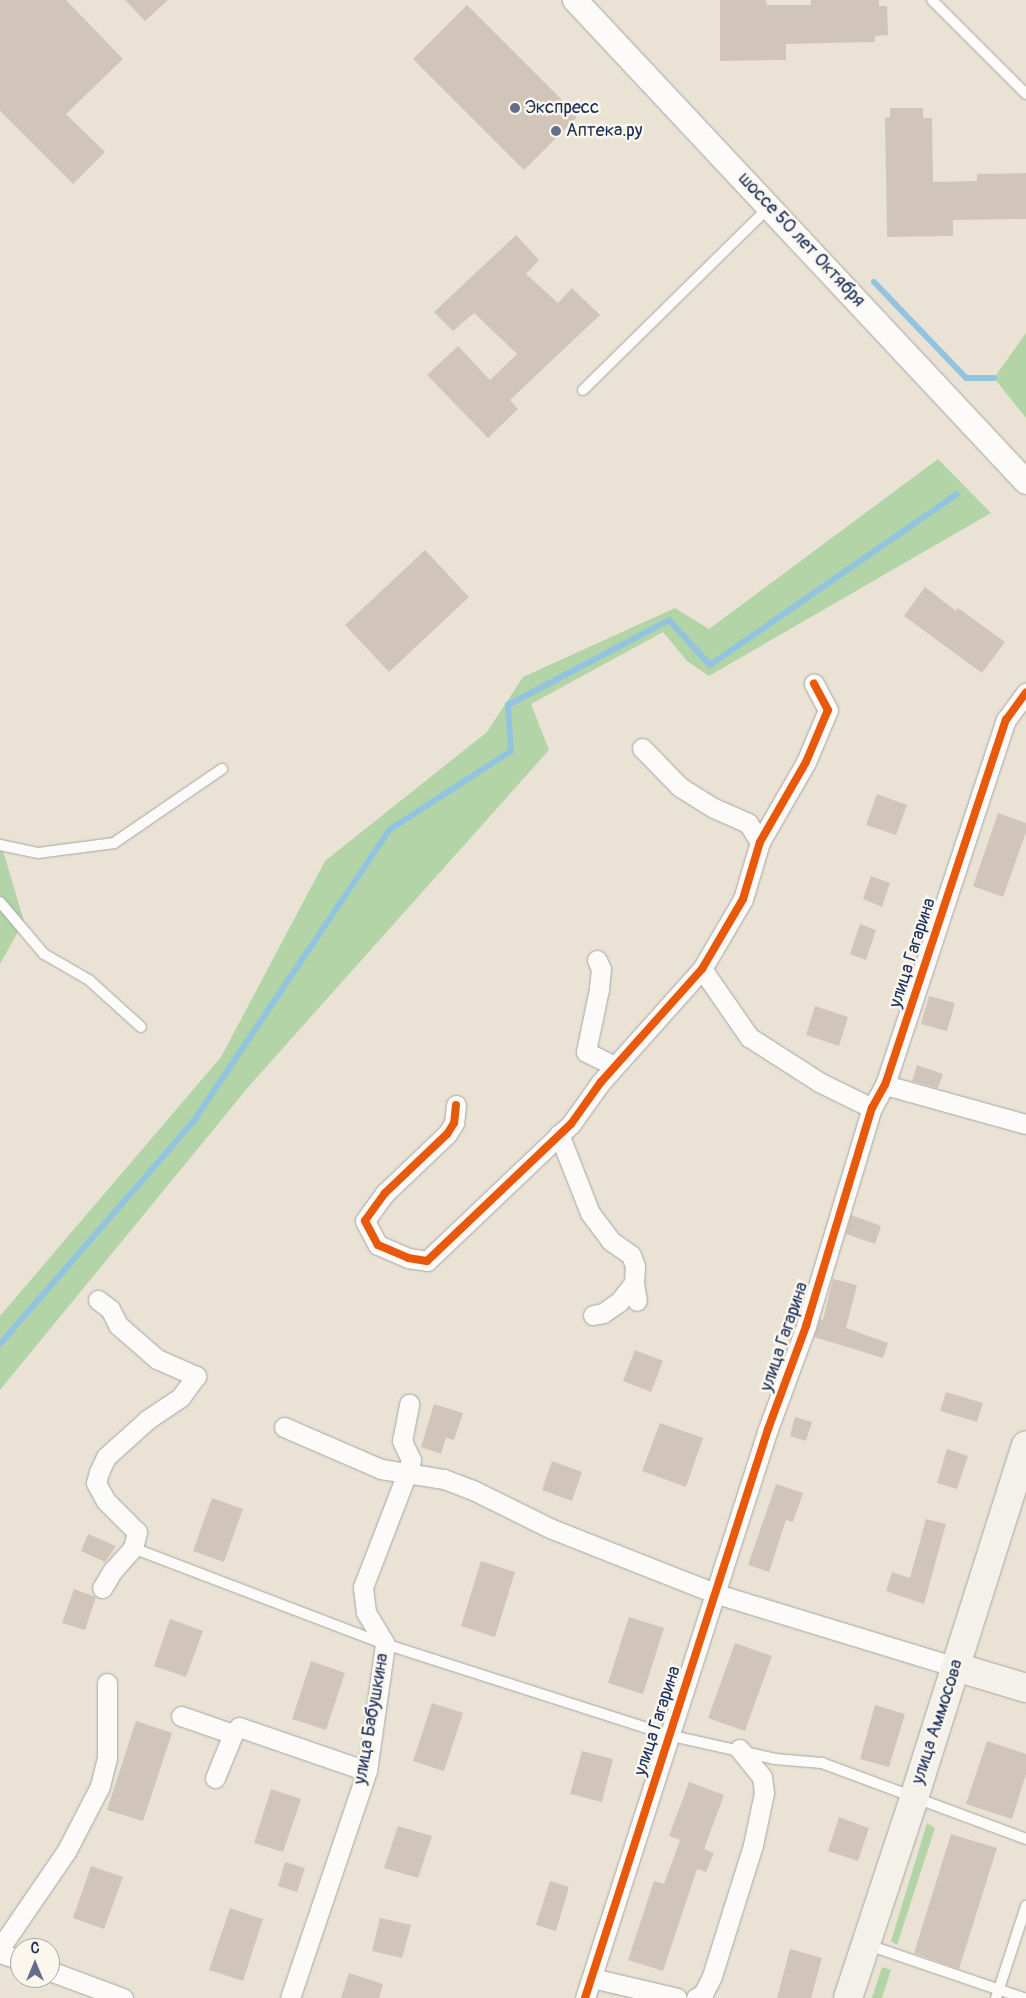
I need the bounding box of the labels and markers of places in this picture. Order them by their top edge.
place label: Экспресс [525,97,599,119]
marker: Экспресс [509,102,521,114]
place label: Аптека.ру [566,120,643,142]
marker: Аптека.ру [550,125,562,137]

